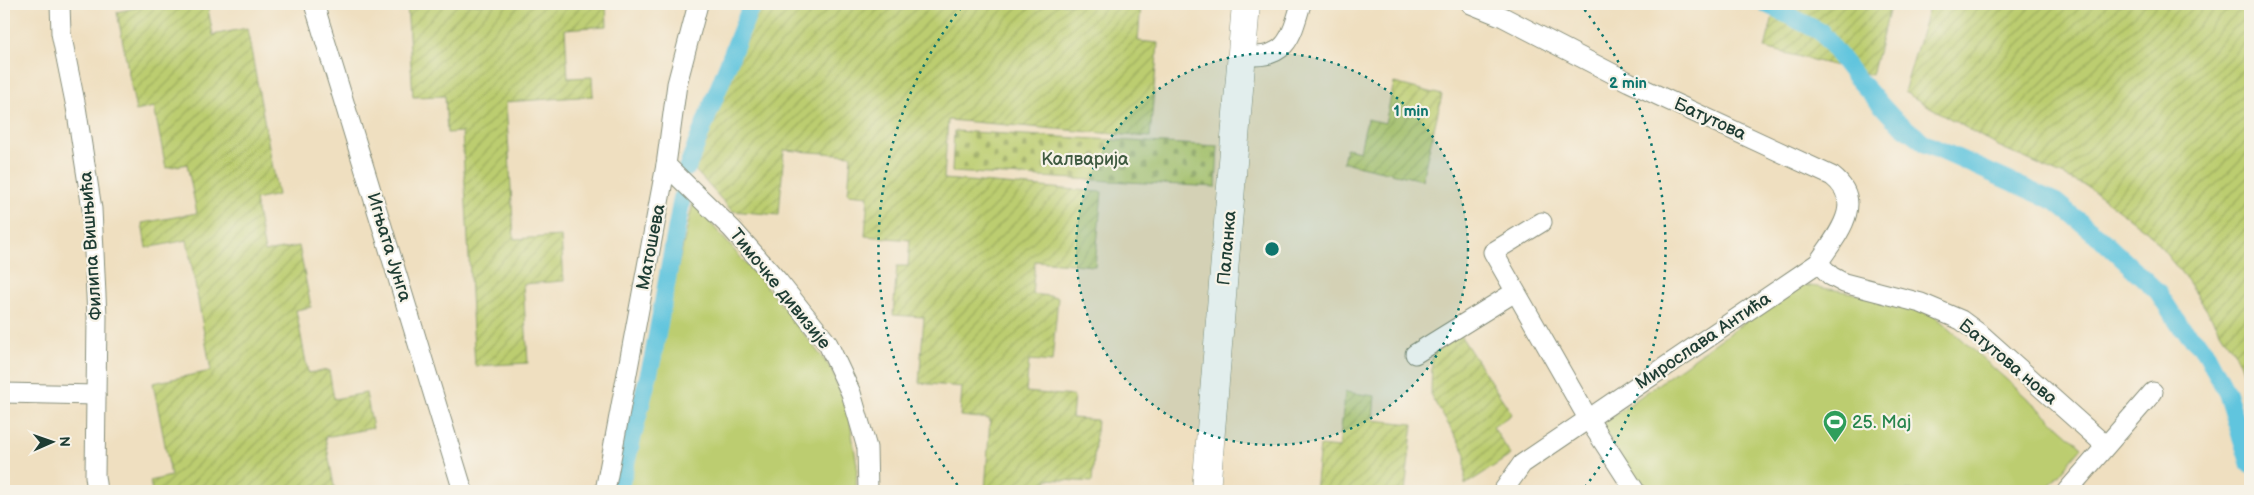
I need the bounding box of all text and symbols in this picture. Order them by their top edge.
text: 2 min [1609,74,1647,93]
street label: Батутова [1671,93,1750,145]
text: 1 min [1393,102,1429,121]
park label: Калварија [1041,149,1129,170]
street label: Филипа Вишњића [75,170,107,321]
street label: Игњата Јунга [362,190,416,304]
street label: Матошева [632,202,670,292]
street label: Паланка [1213,209,1241,286]
street label: Тимочке дивизије [725,225,835,353]
centre of rings [1263,240,1281,258]
street label: Мирослава Антића [1631,288,1775,394]
street label: Батутова нова [1955,315,2062,409]
sports icon: 25. Maj [1822,409,1848,443]
place label: 25. Maj [1852,412,1911,433]
north arrow [28,418,78,468]
text: N [56,436,73,447]

